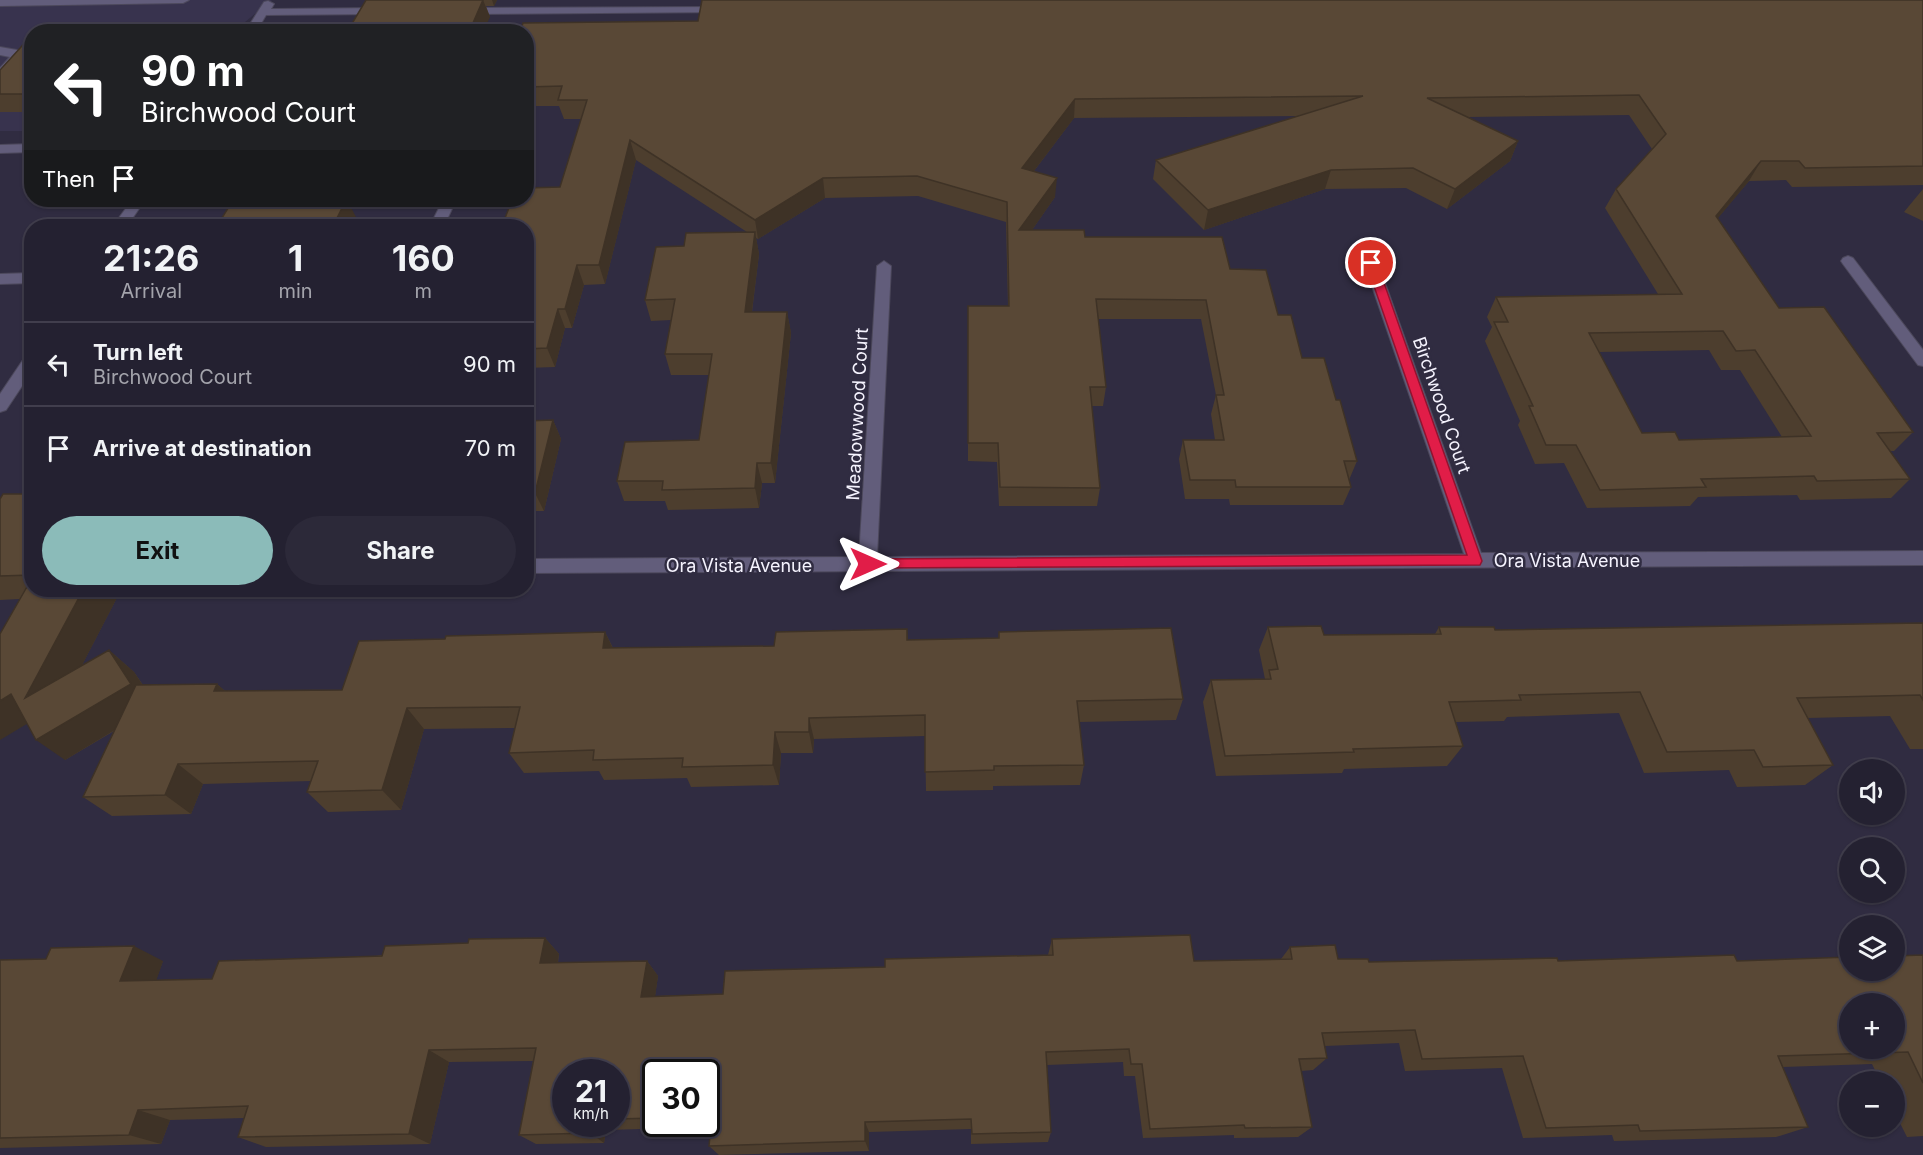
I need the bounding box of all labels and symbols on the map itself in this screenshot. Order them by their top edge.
pin [1345,237,1396,288]
street label: Meadowwood Court [842,327,872,501]
street label: Birchwood Court [1409,334,1475,476]
position arrow [836,532,900,596]
street label: Ora Vista Avenue [1494,550,1640,571]
street label: Ora Vista Avenue [666,555,812,576]
speed limit sign: 30 [642,1059,720,1137]

